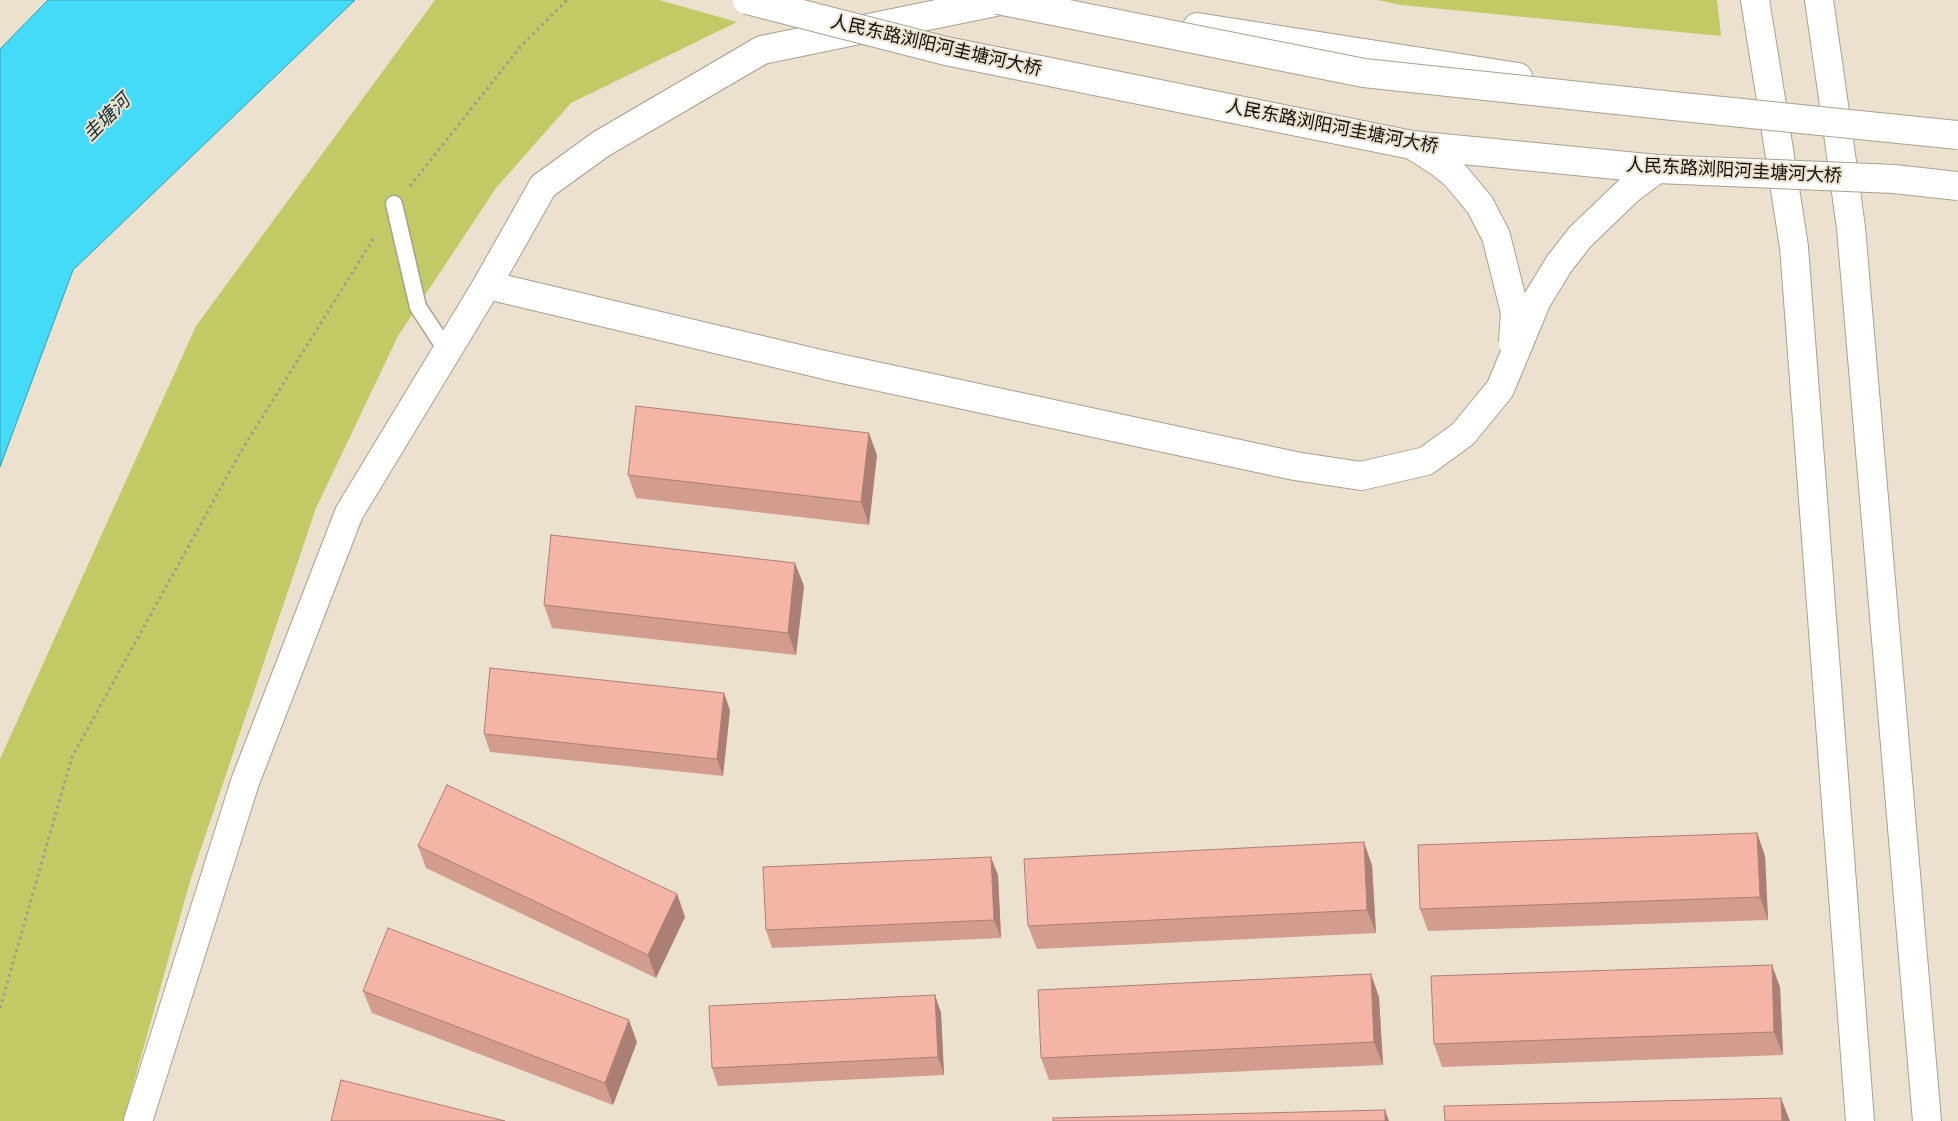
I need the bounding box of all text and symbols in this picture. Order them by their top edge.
street label: 人民东路浏阳河圭塘河大桥 [828,11,1044,81]
water label: 圭塘河 [79,90,135,146]
street label: 人民东路浏阳河圭塘河大桥 [1224,96,1440,158]
street label: 人民东路浏阳河圭塘河大桥 [1626,155,1842,187]

